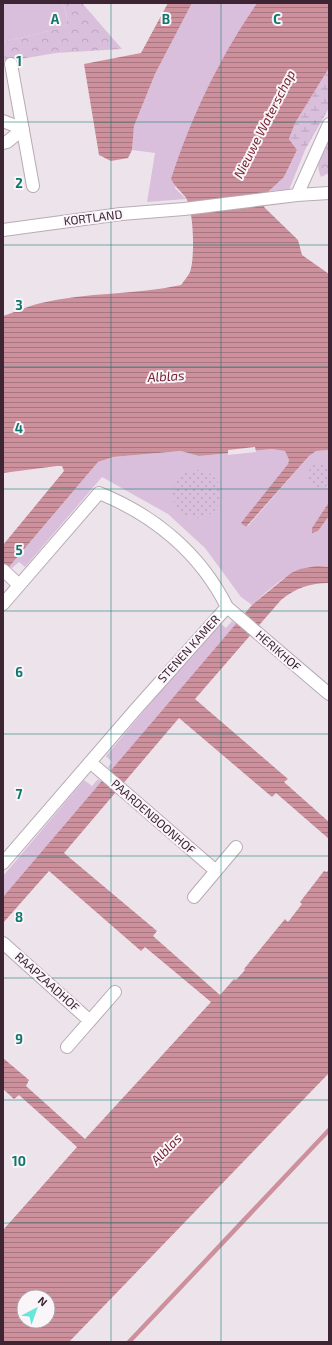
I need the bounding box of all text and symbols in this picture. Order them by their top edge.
text: A [51,11,60,27]
text: B [162,11,170,27]
text: C [273,11,281,27]
text: 1 [16,53,22,69]
water label: Nieuwe Waterschap [230,67,298,181]
text: 2 [15,175,23,191]
street label: KORTLAND [63,206,123,228]
text: 3 [15,297,23,313]
water label: Alblas [146,367,185,385]
text: 4 [15,420,23,436]
text: 5 [15,542,23,558]
street label: STENEN KAMER [154,612,222,685]
street label: HERIKHOF [253,627,304,674]
text: 6 [15,664,23,680]
street label: PAARDENBOONHOF [109,776,199,857]
text: 7 [16,786,23,802]
text: 8 [15,909,23,925]
street label: RAAPZAADHOF [13,949,83,1014]
text: 9 [15,1031,23,1047]
water label: Alblas [147,1130,185,1169]
text: 10 [12,1153,26,1169]
north arrow [16,1289,56,1329]
text: N [36,1294,50,1309]

